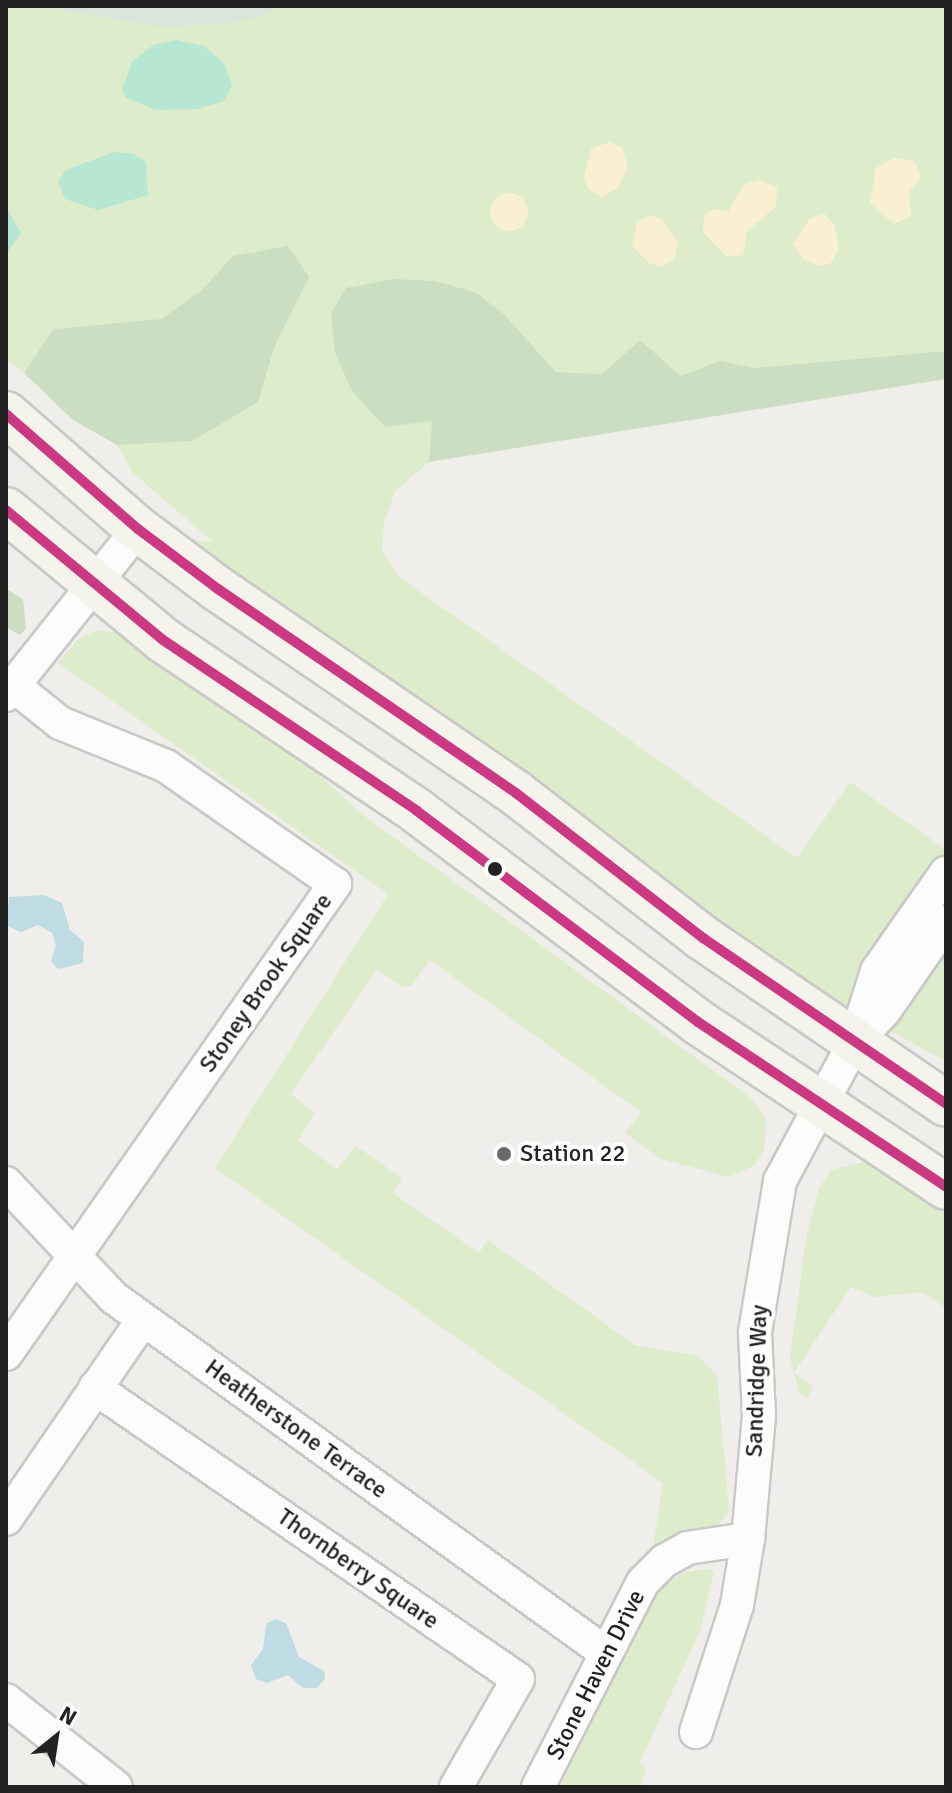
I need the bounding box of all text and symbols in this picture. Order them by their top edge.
unlabelled marker [487,861,503,877]
street label: Stoney Brook Square [193,888,339,1078]
place label: Station 22 [520,1140,626,1168]
marker: Station 22 [495,1145,513,1163]
street label: Sandridge Way [740,1304,774,1458]
street label: Heatherstone Terrace [199,1353,393,1505]
street label: Thornberry Square [272,1503,444,1635]
street label: Stone Haven Drive [541,1585,651,1765]
north arrow [16,1697,96,1777]
text: N [55,1700,82,1731]

